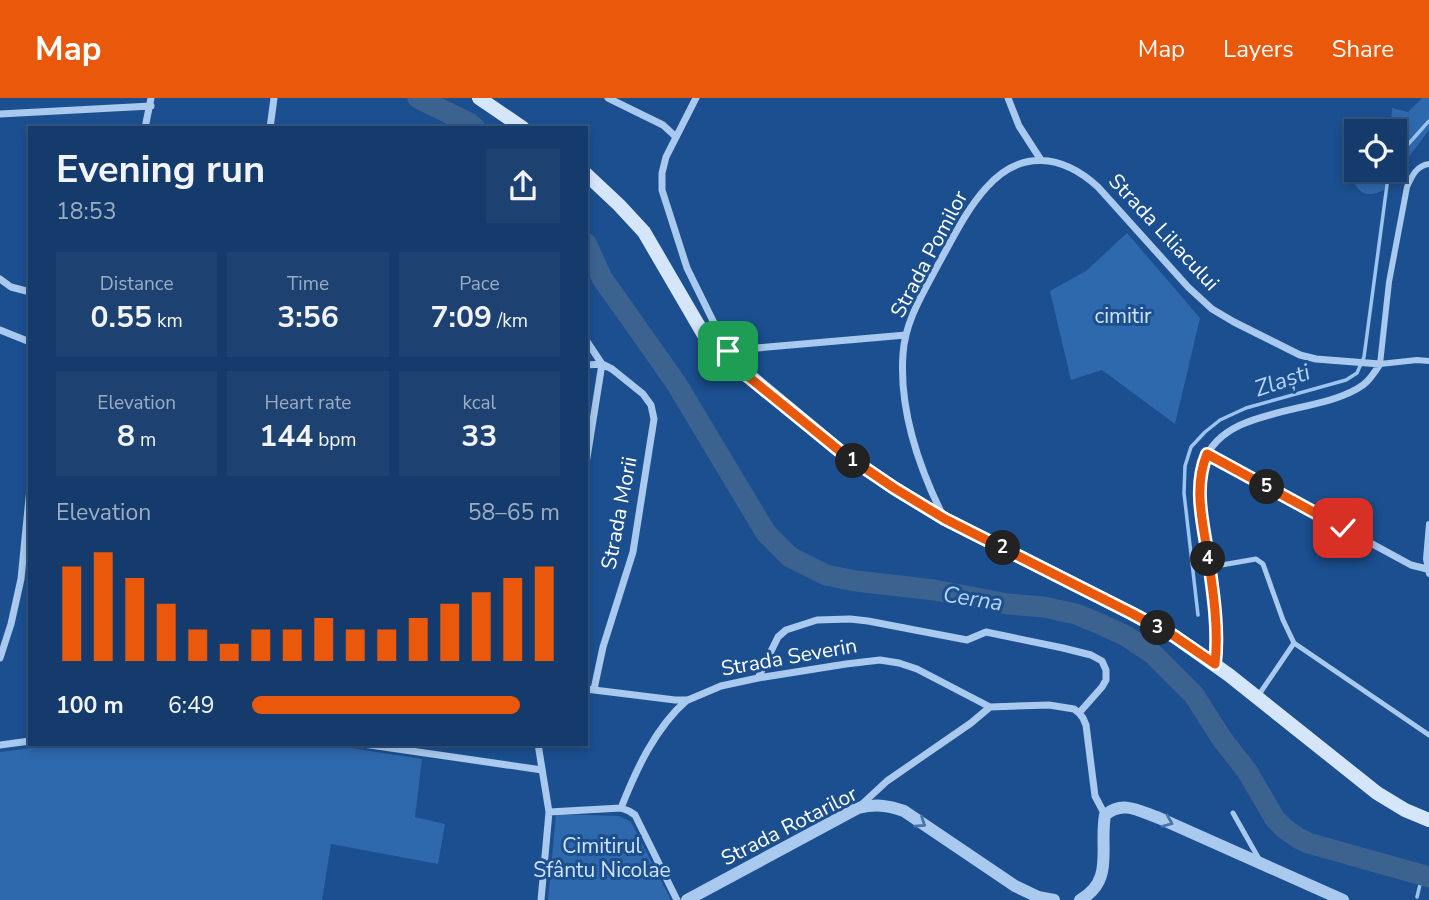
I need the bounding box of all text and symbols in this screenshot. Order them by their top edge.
text: Map [35,27,102,72]
text: Map [1138,33,1185,65]
text: Layers [1223,33,1294,65]
text: Share [1332,33,1394,65]
map controls [1344,119,1407,182]
button: locate [1344,119,1407,182]
text: Evening run [56,144,265,195]
button: share [486,149,560,223]
street label: Strada Liliacului [1102,167,1226,297]
street label: Strada Pomilor [884,185,974,322]
text: 18:53 [56,196,116,227]
text: Distance [100,271,174,297]
text: Time [287,271,329,297]
text: Pace [459,271,500,297]
text: 0.55 [91,297,152,338]
text: 3:56 [277,297,339,338]
text: 7:09 [431,297,492,338]
park label: cimitir [1094,302,1152,330]
text: km [152,308,183,334]
text: /km [492,308,528,334]
pin [698,321,758,381]
icon: arrive [709,332,747,370]
water label: Zlaști [1250,356,1315,404]
text: Elevation [97,390,176,416]
text: Heart rate [265,390,351,416]
text: kcal [462,390,496,416]
text: 8 [117,416,135,457]
text: 144 [259,416,313,457]
text: 33 [461,416,497,457]
text: m [135,427,156,453]
text: bpm [313,427,357,453]
pin: 1 [836,444,870,478]
text: 1 [847,447,858,473]
street label: Strada Morii [594,454,644,572]
pin: 5 [1250,470,1284,504]
text: 5 [1261,473,1272,499]
text: Elevation [56,497,151,528]
text: 58–65 m [468,497,560,528]
pin [1313,498,1373,558]
icon: check [1324,509,1362,547]
pin: 2 [986,531,1020,566]
text: 2 [997,534,1008,560]
pin: 4 [1190,542,1226,576]
text: 4 [1202,545,1213,571]
water label: Cerna [941,578,1005,619]
pin: 3 [1140,610,1176,646]
text: 3 [1152,614,1163,640]
street label: Strada Severin [719,631,859,683]
text: 100 m [56,690,124,721]
text: 6:49 [168,690,215,721]
street label: Strada Rotarilor [716,779,862,872]
one-way arrow [1161,814,1173,828]
one-way arrow [913,815,926,827]
park label: Cimitirul Sfântu Nicolae [533,832,671,884]

